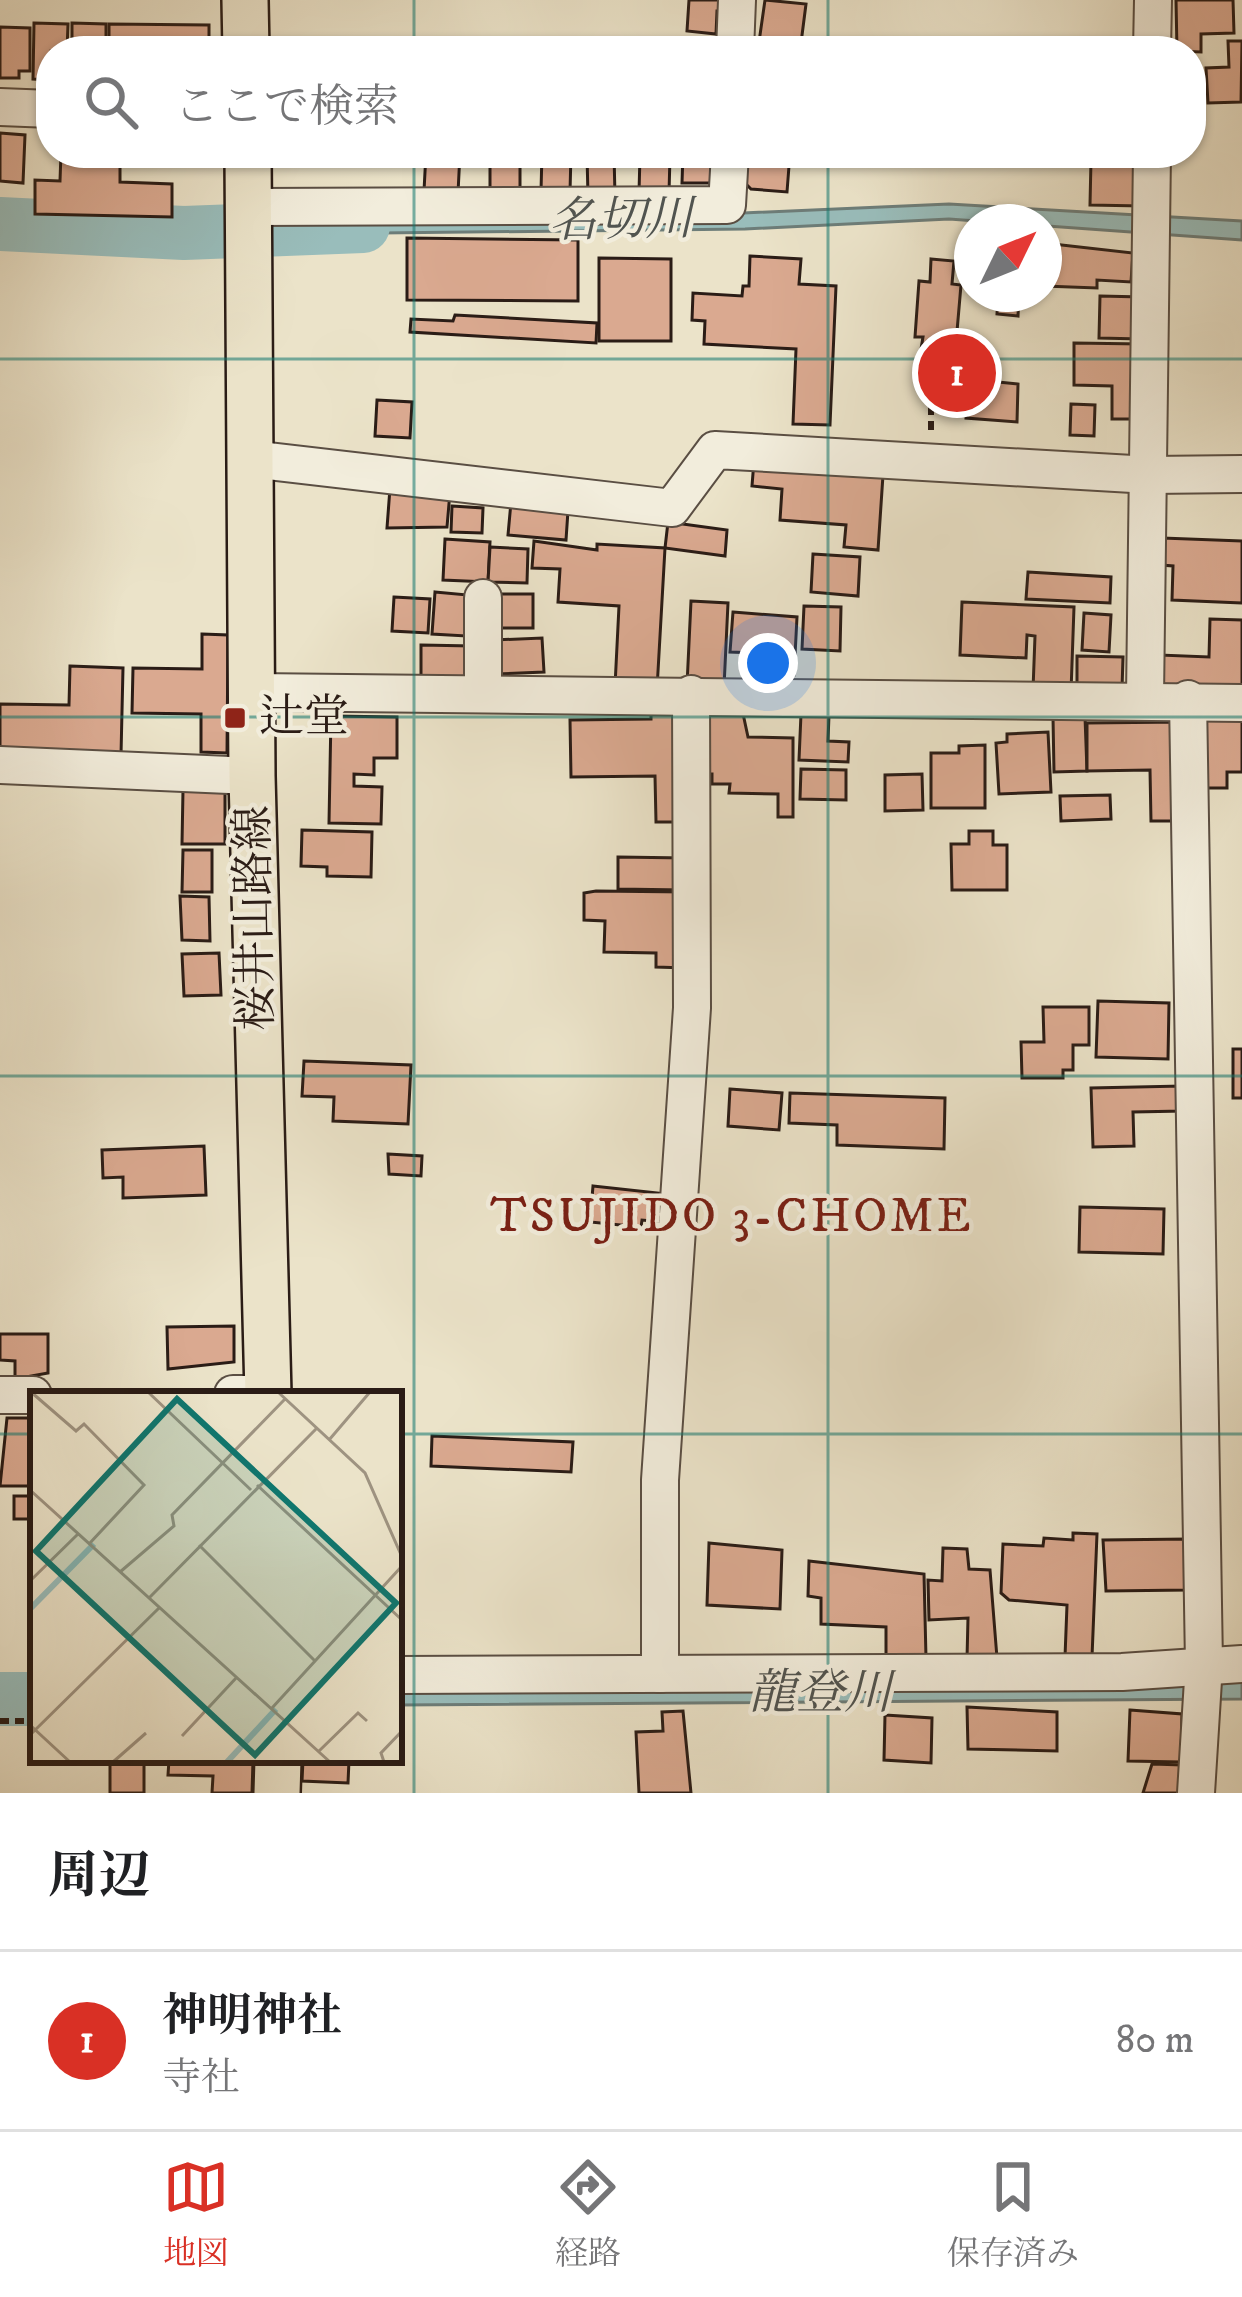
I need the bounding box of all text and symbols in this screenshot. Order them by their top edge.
search box [36,36,1206,168]
icon: search [78,69,144,135]
text: ここで検索 [174,80,399,136]
water label: 名切川 [548,190,699,252]
north arrow [954,204,1062,312]
pin: 1 [918,328,996,418]
your location [738,633,798,693]
place label: 辻堂 [259,690,349,746]
marker: 辻堂 [222,705,248,731]
street label: 桜井山路線 [226,805,286,1031]
district label: TSUJIDO 3-CHOME [490,1187,974,1247]
inset map [30,1391,402,1763]
water label: 龍登川 [748,1664,897,1724]
text: 周辺 [48,1845,150,1909]
text: 神明神社 [162,1989,342,2045]
text: 1 [80,2016,94,2065]
text: 80 m [1116,2016,1194,2065]
text: 寺社 [162,2054,240,2103]
tab: 地図 [163,2154,229,2275]
tab: 経路 [555,2154,621,2275]
tab: 保存済み [947,2154,1079,2275]

